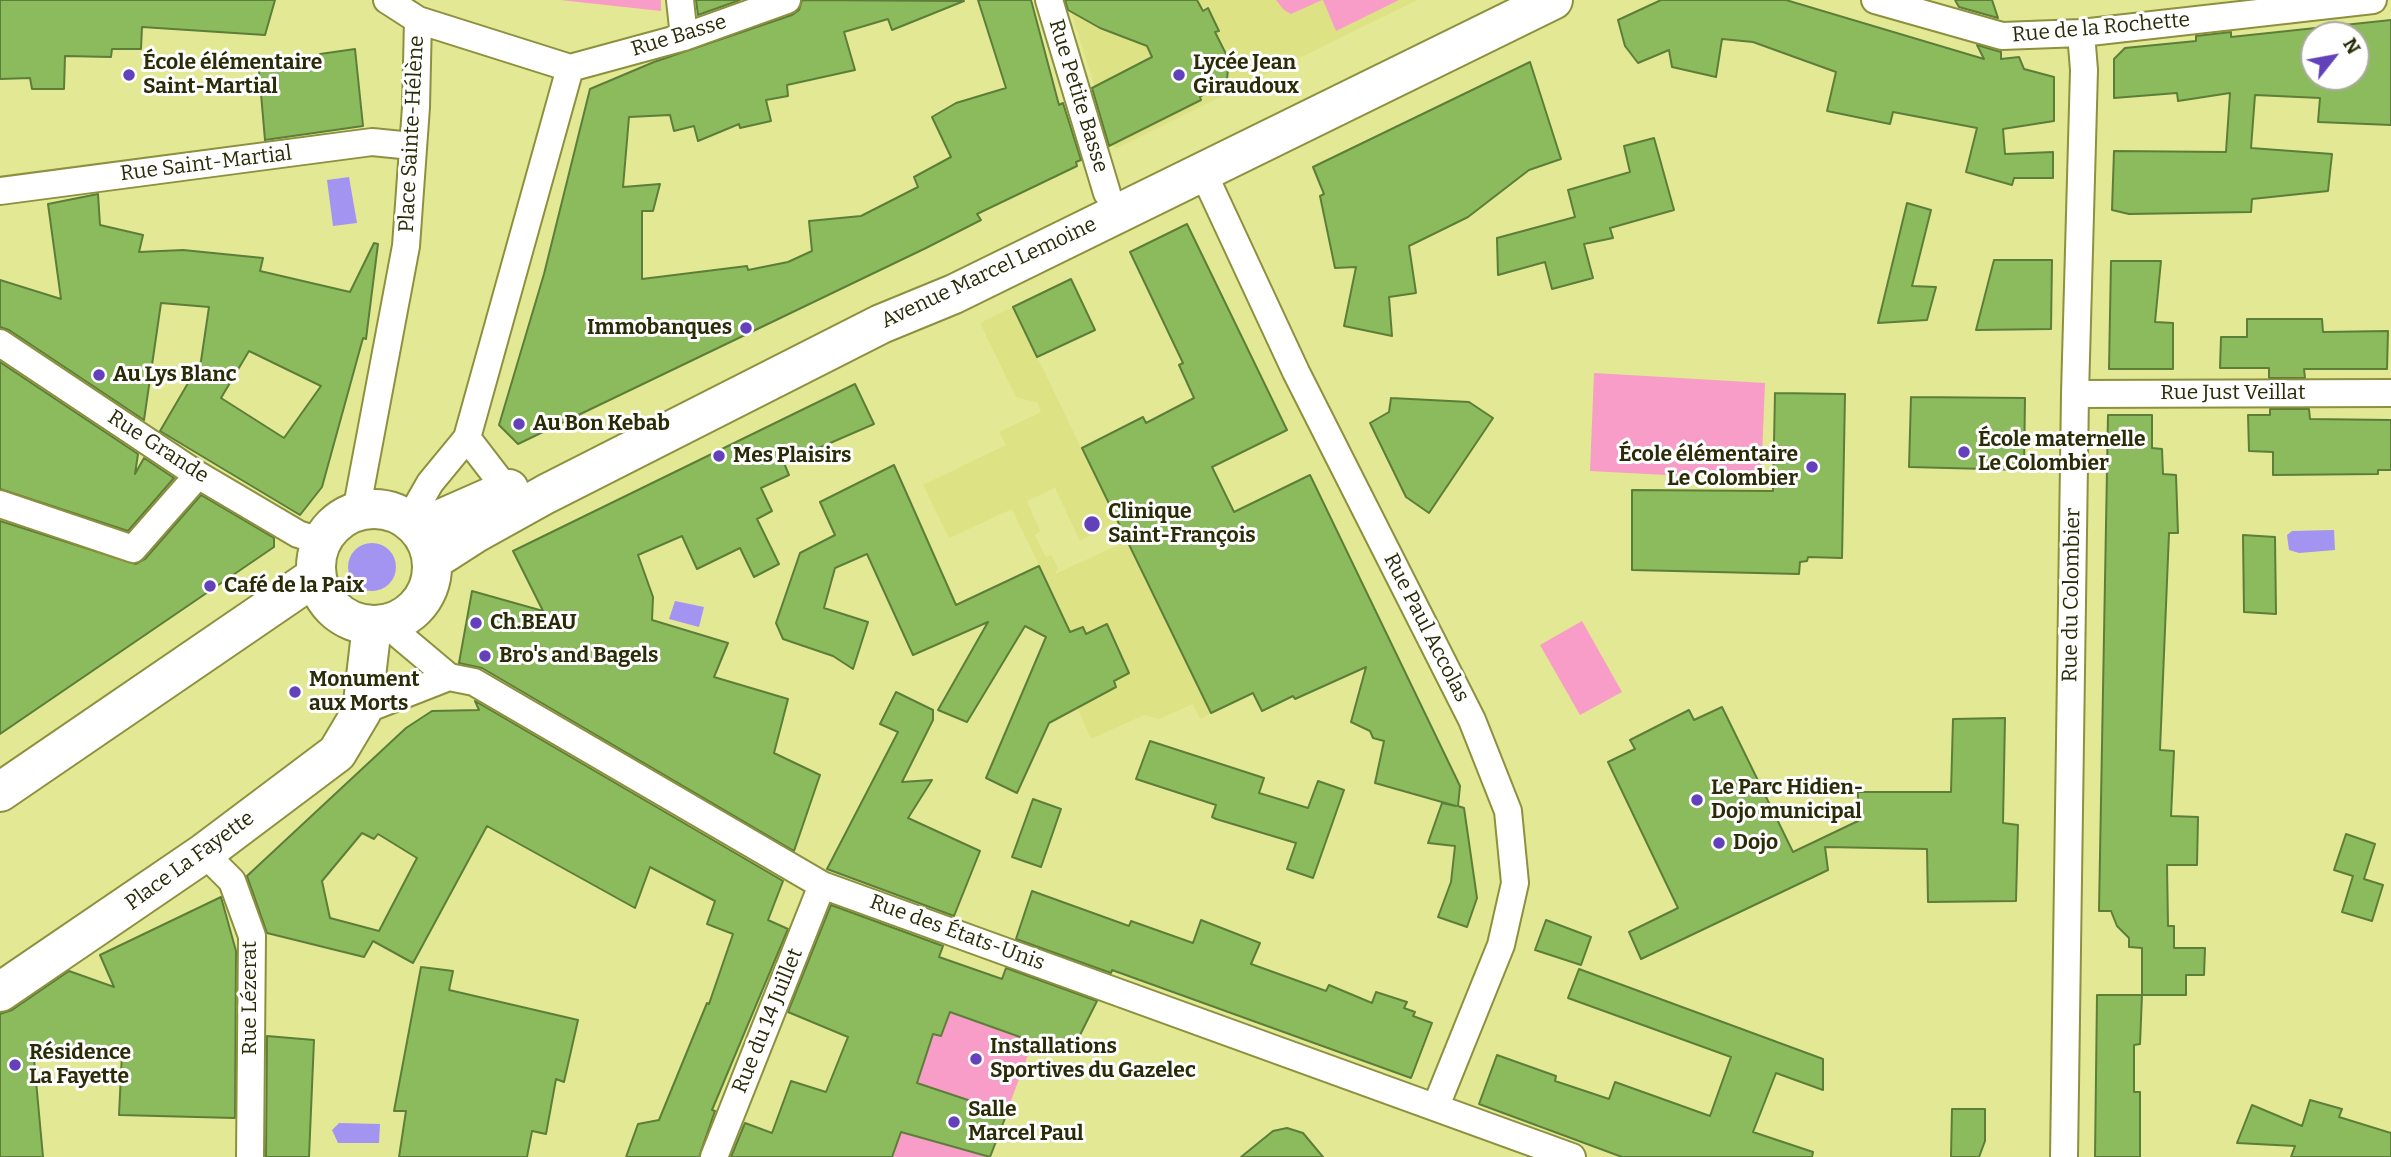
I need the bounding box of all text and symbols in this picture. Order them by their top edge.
street label: Rue de la Rochette [2011,8,2191,48]
street label: Rue Basse [628,10,730,62]
street label: Rue Petite Basse [1043,16,1113,176]
north arrow [2300,21,2370,91]
text: N [2338,34,2365,58]
street label: Place Sainte-Hélène [394,35,430,233]
place label: École élémentaire Saint-Martial [143,50,322,100]
place label: Lycée Jean Giraudoux [1193,50,1299,100]
marker: École élémentaire Saint-Martial [121,67,137,83]
marker: Lycée Jean Giraudoux [1171,67,1187,83]
street label: Rue Saint-Martial [119,141,293,187]
street label: Avenue Marcel Lemoine [877,212,1101,334]
place label: Immobanques [587,315,732,341]
marker: Immobanques [738,320,754,336]
place label: Au Lys Blanc [113,362,237,388]
marker: Au Lys Blanc [91,367,107,383]
street label: Rue Just Veillat [2160,380,2306,406]
street label: Rue Grande [103,405,213,489]
place label: Au Bon Kebab [533,411,670,437]
marker: Au Bon Kebab [511,416,527,432]
place label: École maternelle Le Colombier [1978,427,2146,477]
place label: École élémentaire Le Colombier [1619,442,1798,492]
place label: Mes Plaisirs [733,443,851,469]
marker: École maternelle Le Colombier [1956,444,1972,460]
marker: Mes Plaisirs [711,448,727,464]
marker: École élémentaire Le Colombier [1804,459,1820,475]
place label: Clinique Saint-François [1108,499,1256,549]
street label: Rue du Colombier [2058,508,2086,682]
marker: Clinique Saint-François [1082,514,1102,534]
street label: Rue Paul Accolas [1378,549,1474,707]
place label: Café de la Paix [224,573,364,599]
marker: Café de la Paix [202,578,218,594]
place label: Ch.BEAU [490,610,577,636]
marker: Ch.BEAU [468,615,484,631]
place label: Bro's and Bagels [499,643,658,669]
marker: Bro's and Bagels [477,648,493,664]
place label: Monument aux Morts [309,667,419,717]
marker: Monument aux Morts [287,684,303,700]
place label: Le Parc Hidien- Dojo municipal [1711,775,1863,825]
marker: Le Parc Hidien- Dojo municipal [1689,792,1705,808]
street label: Place La Fayette [121,806,259,916]
place label: Dojo [1733,830,1778,856]
marker: Dojo [1711,835,1727,851]
street label: Rue des États-Unis [866,890,1048,976]
street label: Rue Lézerat [237,941,263,1055]
street label: Rue du 14 Juillet [727,945,809,1097]
place label: Installations Sportives du Gazelec [990,1034,1196,1084]
place label: Résidence La Fayette [29,1040,131,1090]
marker: Installations Sportives du Gazelec [968,1051,984,1067]
marker: Résidence La Fayette [7,1057,23,1073]
place label: Salle Marcel Paul [968,1097,1084,1147]
marker: Salle Marcel Paul [946,1114,962,1130]

